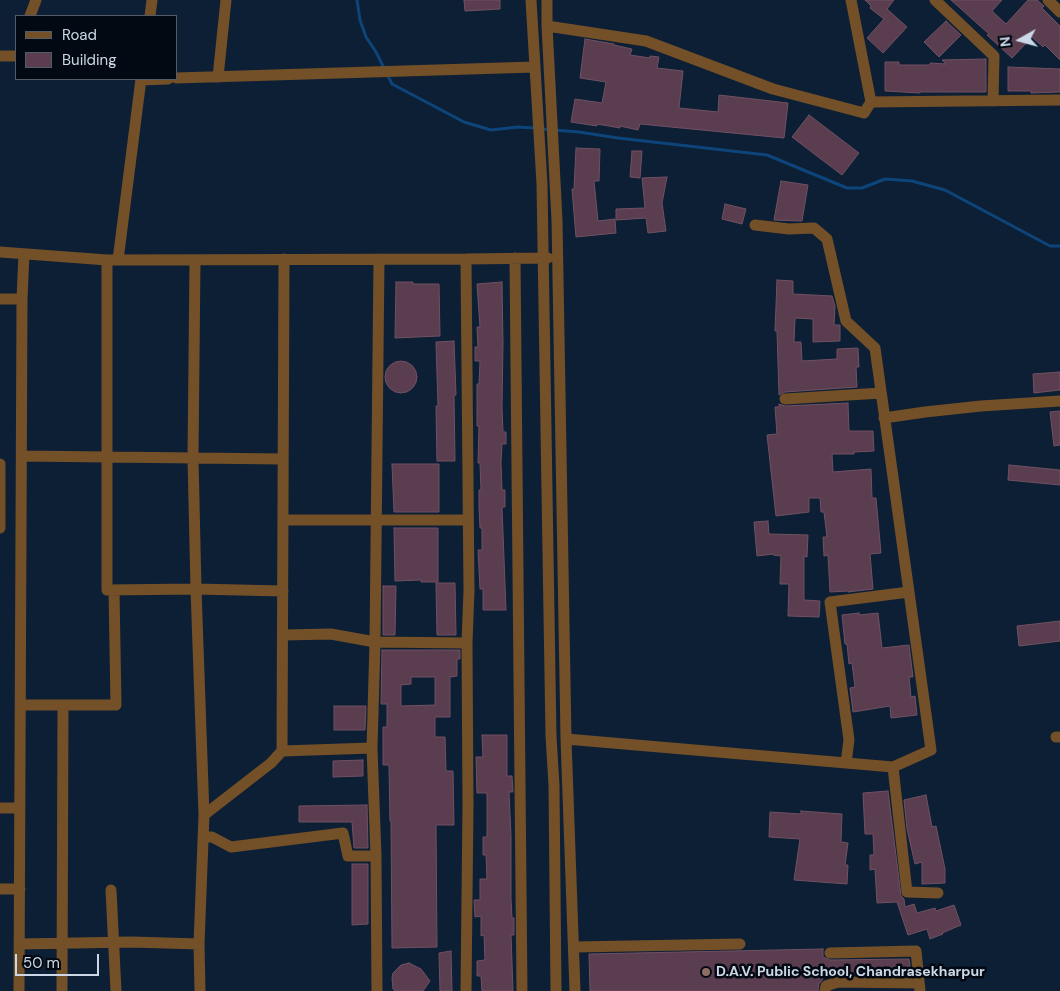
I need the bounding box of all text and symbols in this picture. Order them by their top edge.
legend [15,15,178,80]
north arrow [995,15,1045,65]
text: Road [62,25,97,45]
text: N [996,36,1015,48]
text: Building [62,50,117,70]
scale bar [18,944,101,976]
text: 50 m [23,953,60,973]
place label: D.A.V. Public School, Chandrasekharpur [716,964,985,980]
marker: D.A.V. Public School, Chandrasekharpur [700,966,712,978]

